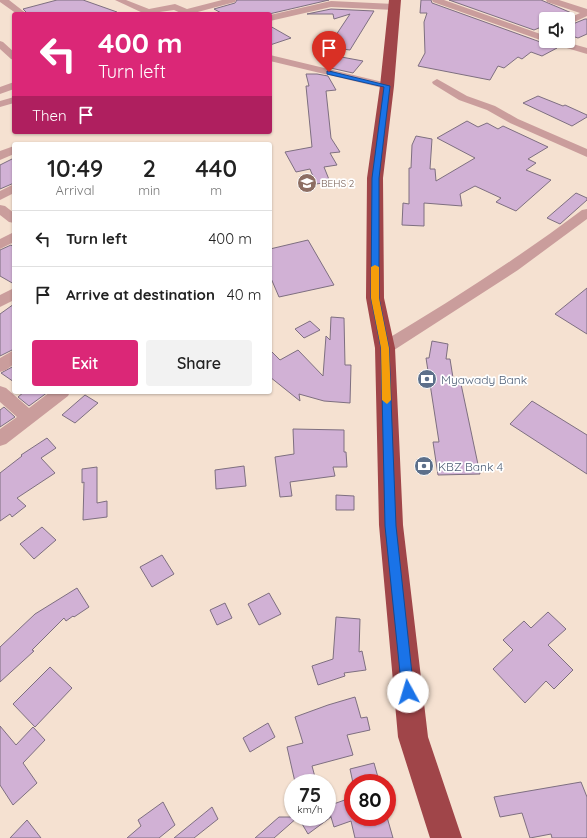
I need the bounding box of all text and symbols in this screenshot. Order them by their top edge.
map controls [539,12,575,48]
button: sound [539,12,575,48]
text: 400 m [98,25,183,60]
icon: left [32,28,84,80]
pin [312,31,346,72]
icon: arrive [318,37,340,59]
text: Turn left [98,60,166,83]
icon: arrive [75,104,97,126]
text: Then [32,106,67,125]
text: 10:49 [47,153,103,183]
text: 2 [142,153,156,183]
text: 440 [195,153,237,183]
school or university icon: BEHS 2 [296,172,318,194]
place label: BEHS 2 [321,177,355,190]
text: Arrival [56,182,95,198]
text: min [138,182,160,198]
text: m [210,182,222,198]
icon: left [32,228,54,250]
text: Turn left [66,229,128,248]
text: 400 m [208,229,252,248]
icon: arrive [32,284,54,306]
text: Arrive at destination [66,285,215,304]
text: 40 m [227,285,261,304]
button: Exit [32,340,138,386]
button: Share [146,340,252,386]
bank icon: Myawady Bank [416,368,438,390]
place label: Myawady Bank [441,372,527,387]
bank icon: KBZ Bank 4 [413,455,435,477]
place label: KBZ Bank 4 [438,459,503,474]
position arrow [387,671,429,713]
speed limit sign: 80 [344,774,396,826]
text: 75 [299,782,321,807]
text: km/h [297,803,323,816]

